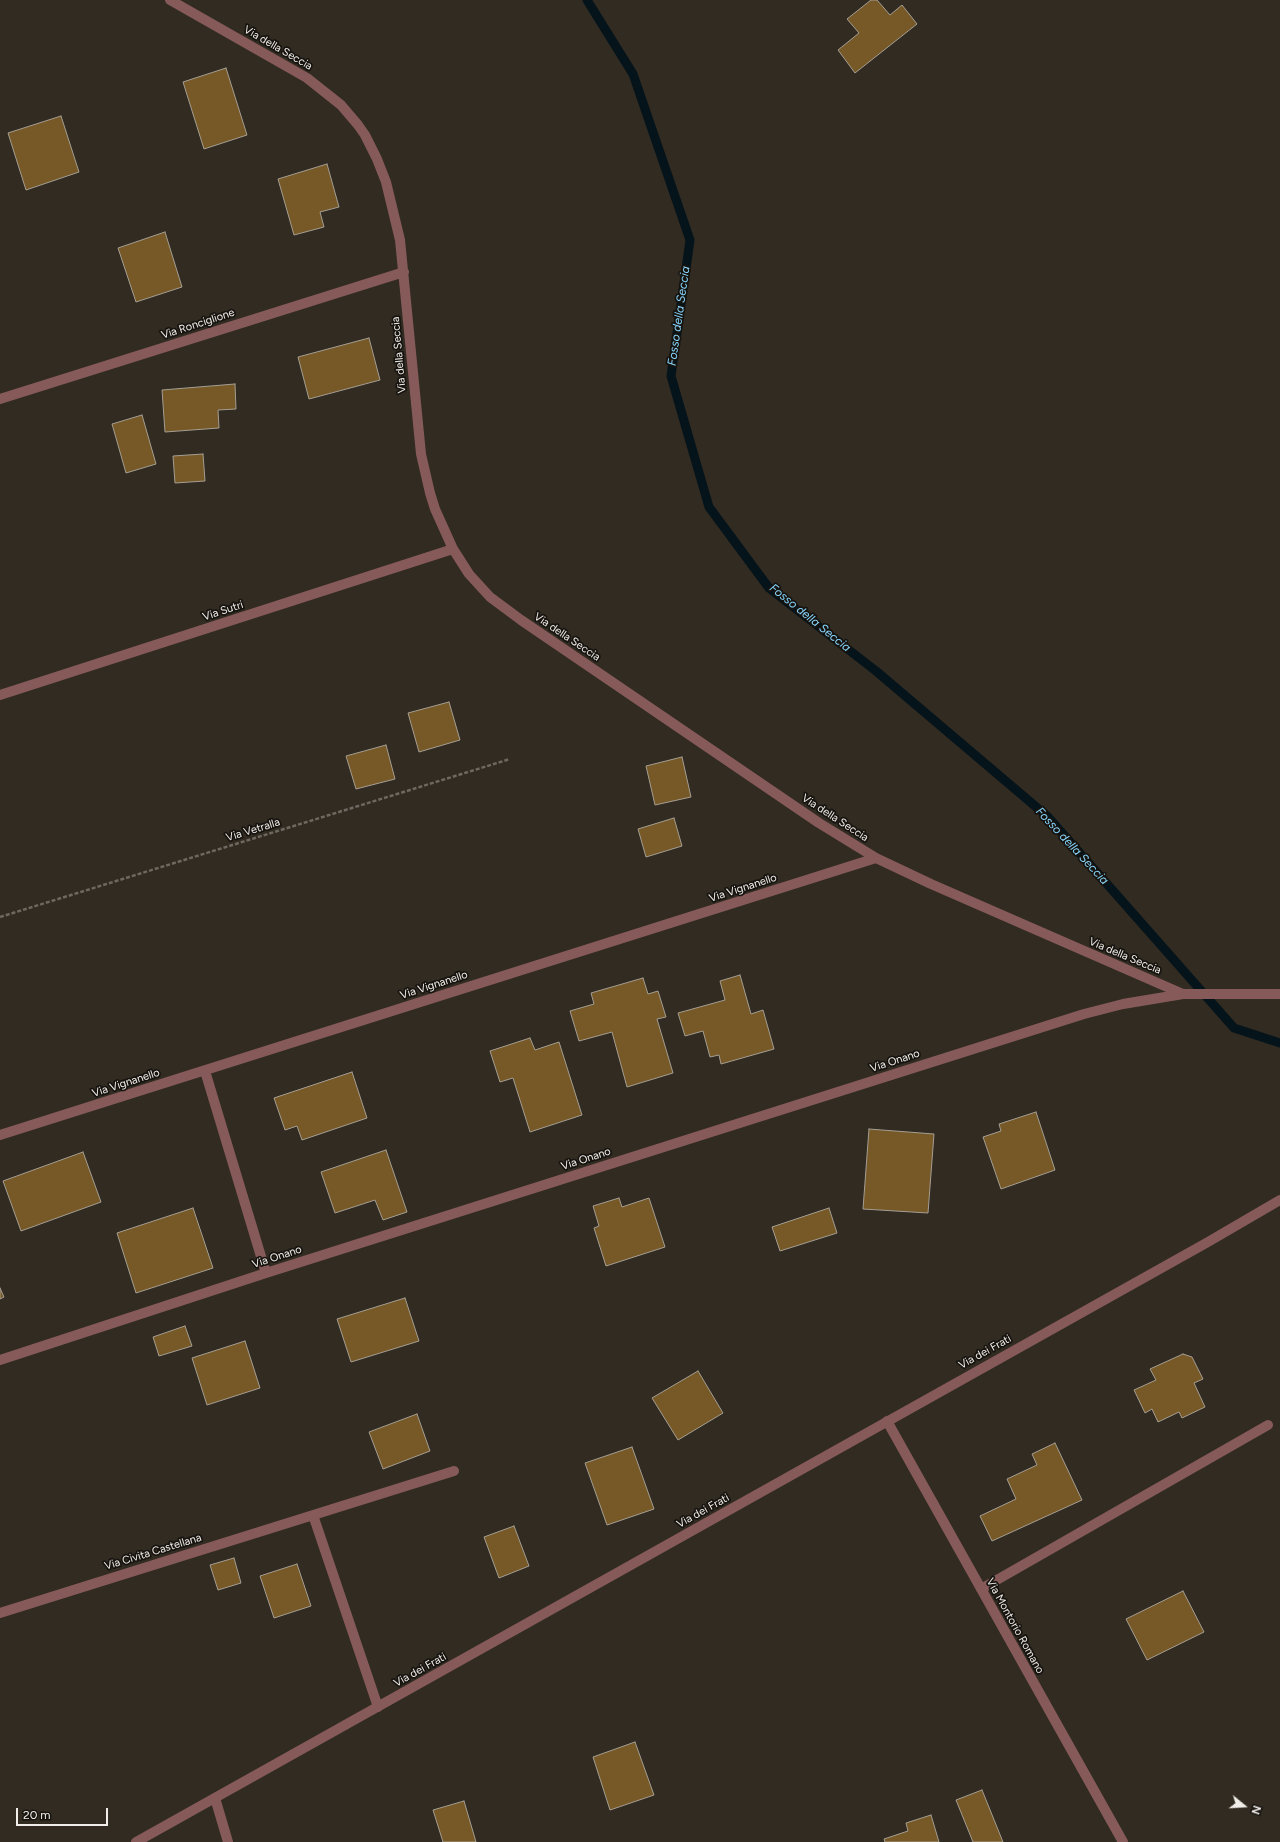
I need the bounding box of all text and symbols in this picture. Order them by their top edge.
street label: Via della Seccia [241,23,315,73]
water label: Fosso della Seccia [665,265,693,367]
street label: Via Ronciglione [160,306,236,342]
street label: Via della Seccia [389,316,409,394]
water label: Fosso della Seccia [766,581,854,655]
street label: Via Sutri [201,598,245,624]
street label: Via della Seccia [531,610,603,664]
street label: Via della Seccia [799,792,871,844]
water label: Fosso della Seccia [1033,804,1111,888]
street label: Via Vetralla [224,816,282,844]
street label: Via Vignanello [708,871,778,905]
street label: Via della Seccia [1087,935,1163,977]
street label: Via Vignanello [399,968,469,1002]
street label: Via Onano [869,1047,921,1075]
street label: Via Vignanello [91,1066,161,1100]
street label: Via Onano [560,1145,612,1173]
street label: Via Onano [251,1243,303,1271]
street label: Via dei Frati [956,1332,1014,1372]
street label: Via dei Frati [674,1491,732,1531]
street label: Via Civita Castellana [103,1531,203,1573]
street label: Via Montorio Romano [983,1576,1047,1676]
street label: Via dei Frati [391,1650,449,1690]
north arrow [1224,1786,1264,1826]
scale bar [18,1800,110,1826]
text: N [1248,1804,1263,1816]
text: 20 m [23,1808,51,1822]

